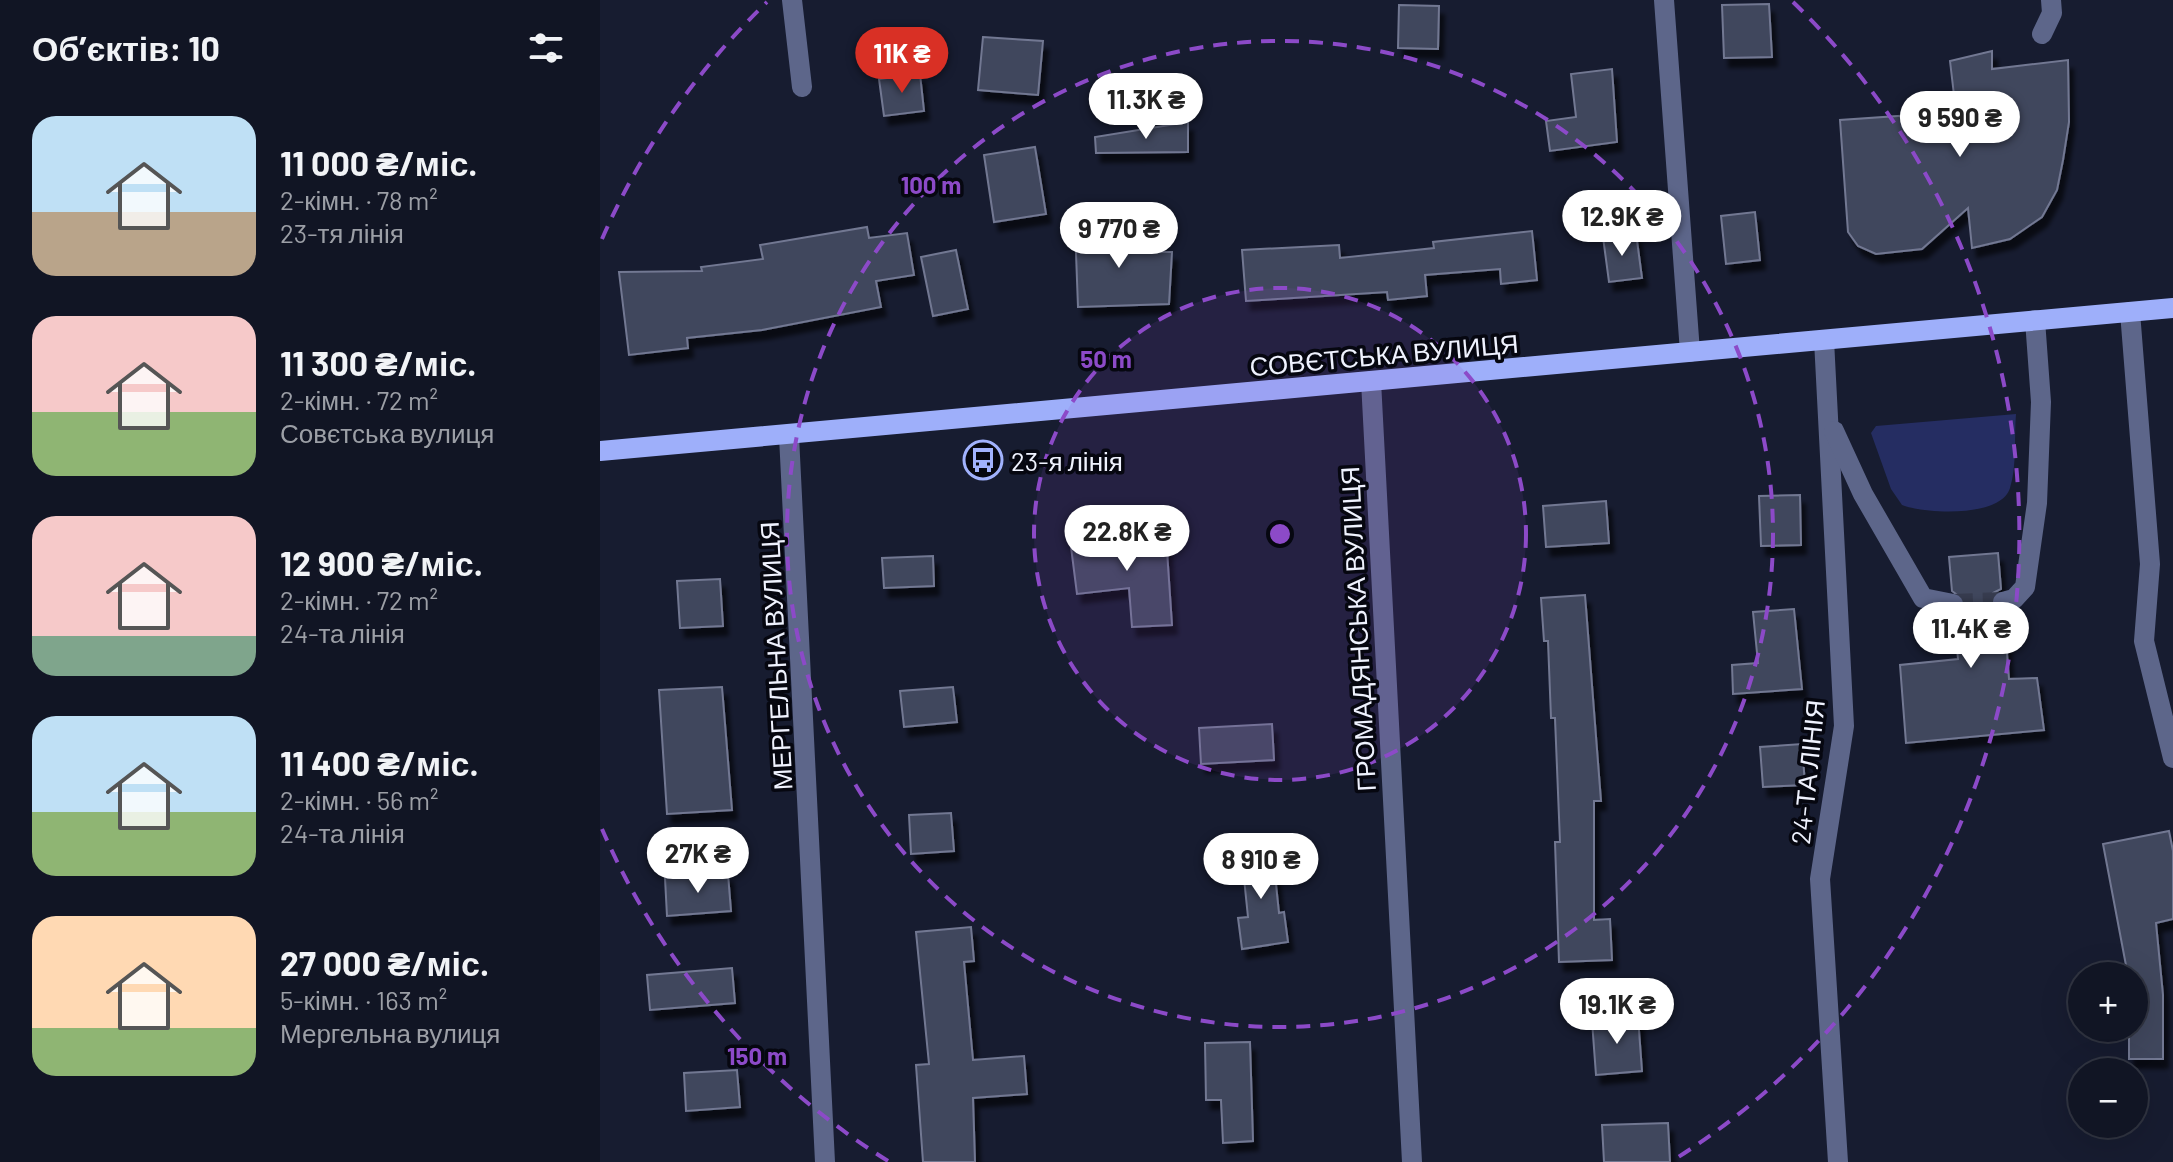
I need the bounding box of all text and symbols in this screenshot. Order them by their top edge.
icon: filters [524,26,568,70]
text: Об’єктів: 10 [32,27,220,68]
pin: 11K ₴ [846,27,958,95]
text: 11K ₴ [873,37,931,68]
pin: 11.3K ₴ [1072,73,1220,141]
text: 11.3K ₴ [1107,83,1185,114]
pin: 9 590 ₴ [1886,91,2034,159]
text: 9 590 ₴ [1918,101,2002,132]
text: 11 000 ₴/міс. [280,142,478,183]
icon: home [96,148,192,244]
text: 100 m [901,170,961,199]
text: 2-кімн. · 78 m² [280,184,438,215]
pin: 12.9K ₴ [1548,190,1696,258]
text: 12.9K ₴ [1580,200,1664,231]
pin: 9 770 ₴ [1045,202,1193,270]
text: 9 770 ₴ [1078,212,1160,243]
text: 23-тя лінія [280,217,404,248]
street label: СОВЄТСЬКА ВУЛИЦЯ [1248,327,1520,381]
text: 11 300 ₴/міс. [280,342,476,383]
text: 50 m [1080,344,1132,373]
icon: home [96,348,192,444]
text: 2-кімн. · 72 m² [280,384,438,415]
text: Совєтська вулиця [280,417,494,448]
bus stop icon: 23-я лінія [962,439,1004,481]
place label: 23-я лінія [1011,445,1123,476]
street label: ГРОМАДЯНСЬКА ВУЛИЦЯ [1333,466,1381,792]
pin: 22.8K ₴ [1053,505,1201,573]
text: 22.8K ₴ [1082,515,1172,546]
centre of rings [1266,520,1294,548]
street label: МЕРГЕЛЬНА ВУЛИЦЯ [752,521,798,791]
text: 12 900 ₴/міс. [280,542,483,583]
icon: home [96,548,192,644]
text: 2-кімн. · 72 m² [280,584,438,615]
pin: 11.4K ₴ [1897,602,2045,670]
text: 11.4K ₴ [1931,612,2011,643]
text: 24-та лінія [280,617,405,648]
street label: 24-ТА ЛІНІЯ [1784,698,1830,846]
text: 11 400 ₴/міс. [280,742,479,783]
icon: home [96,748,192,844]
text: 2-кімн. · 56 m² [280,784,439,815]
text: 24-та лінія [280,817,405,848]
pin: 27K ₴ [642,827,754,895]
pin: 8 910 ₴ [1187,833,1335,901]
text: 27K ₴ [665,837,731,868]
text: 8 910 ₴ [1221,843,1301,874]
text: 27 000 ₴/міс. [280,942,489,983]
icon: home [96,948,192,1044]
map controls [2068,962,2148,1138]
button: + [2068,962,2148,1042]
pin: 19.1K ₴ [1543,978,1691,1046]
text: 5-кімн. · 163 m² [280,984,447,1015]
text: 19.1K ₴ [1578,988,1656,1019]
text: Мергельна вулиця [280,1017,500,1048]
text: 150 m [727,1041,787,1070]
button: − [2068,1058,2148,1138]

